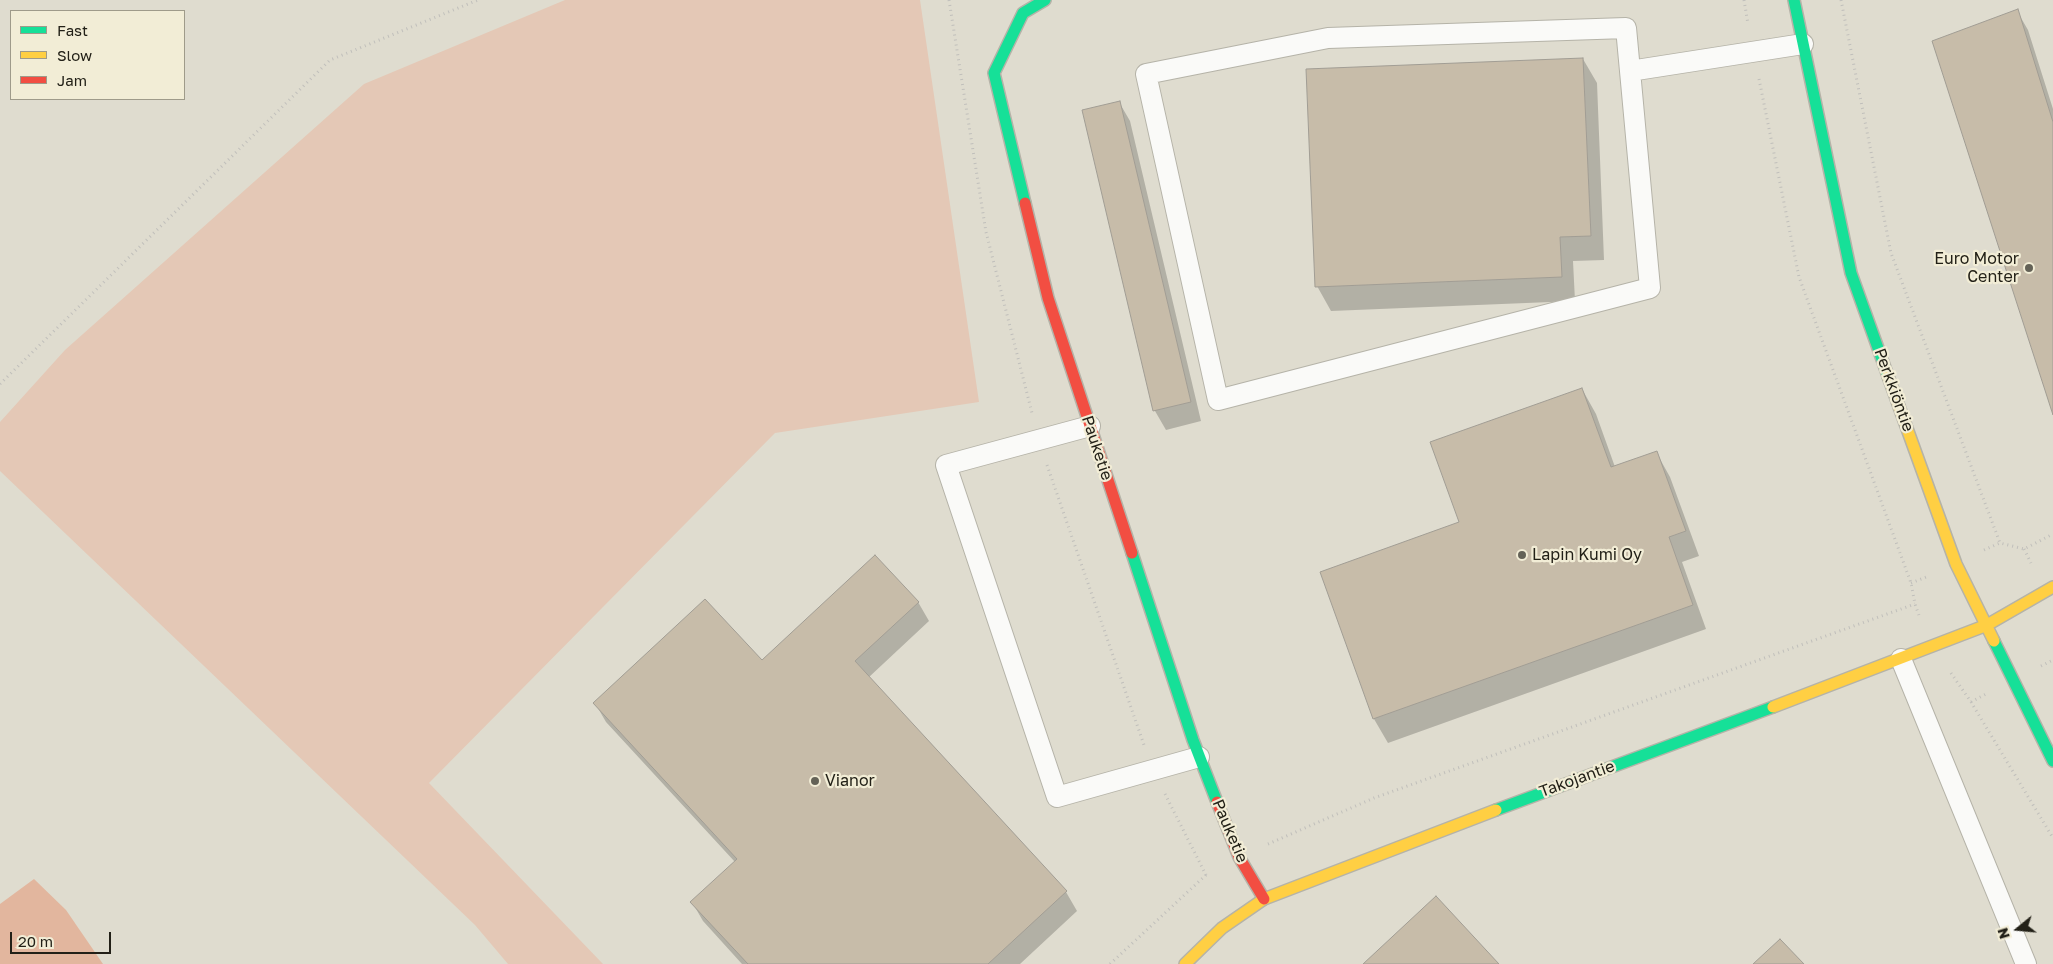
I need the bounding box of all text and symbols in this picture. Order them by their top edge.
legend [10,10,185,100]
text: Fast [57,21,88,39]
text: Slow [57,46,92,64]
text: Jam [57,71,87,89]
place label: Euro Motor Center [1934,249,2019,287]
marker: Euro Motor Center [2023,262,2035,274]
street label: Perkkiöntie [1870,346,1918,434]
street label: Pauketie [1078,413,1116,483]
place label: Lapin Kumi Oy [1532,545,1642,565]
marker: Lapin Kumi Oy [1516,549,1528,561]
street label: Takojantie [1537,757,1617,801]
place label: Vianor [825,771,875,791]
marker: Vianor [809,775,821,787]
street label: Pauketie [1208,796,1252,866]
north arrow [1993,904,2043,954]
scale bar [12,922,114,954]
text: N [1993,926,2013,941]
text: 20 m [18,932,53,950]

